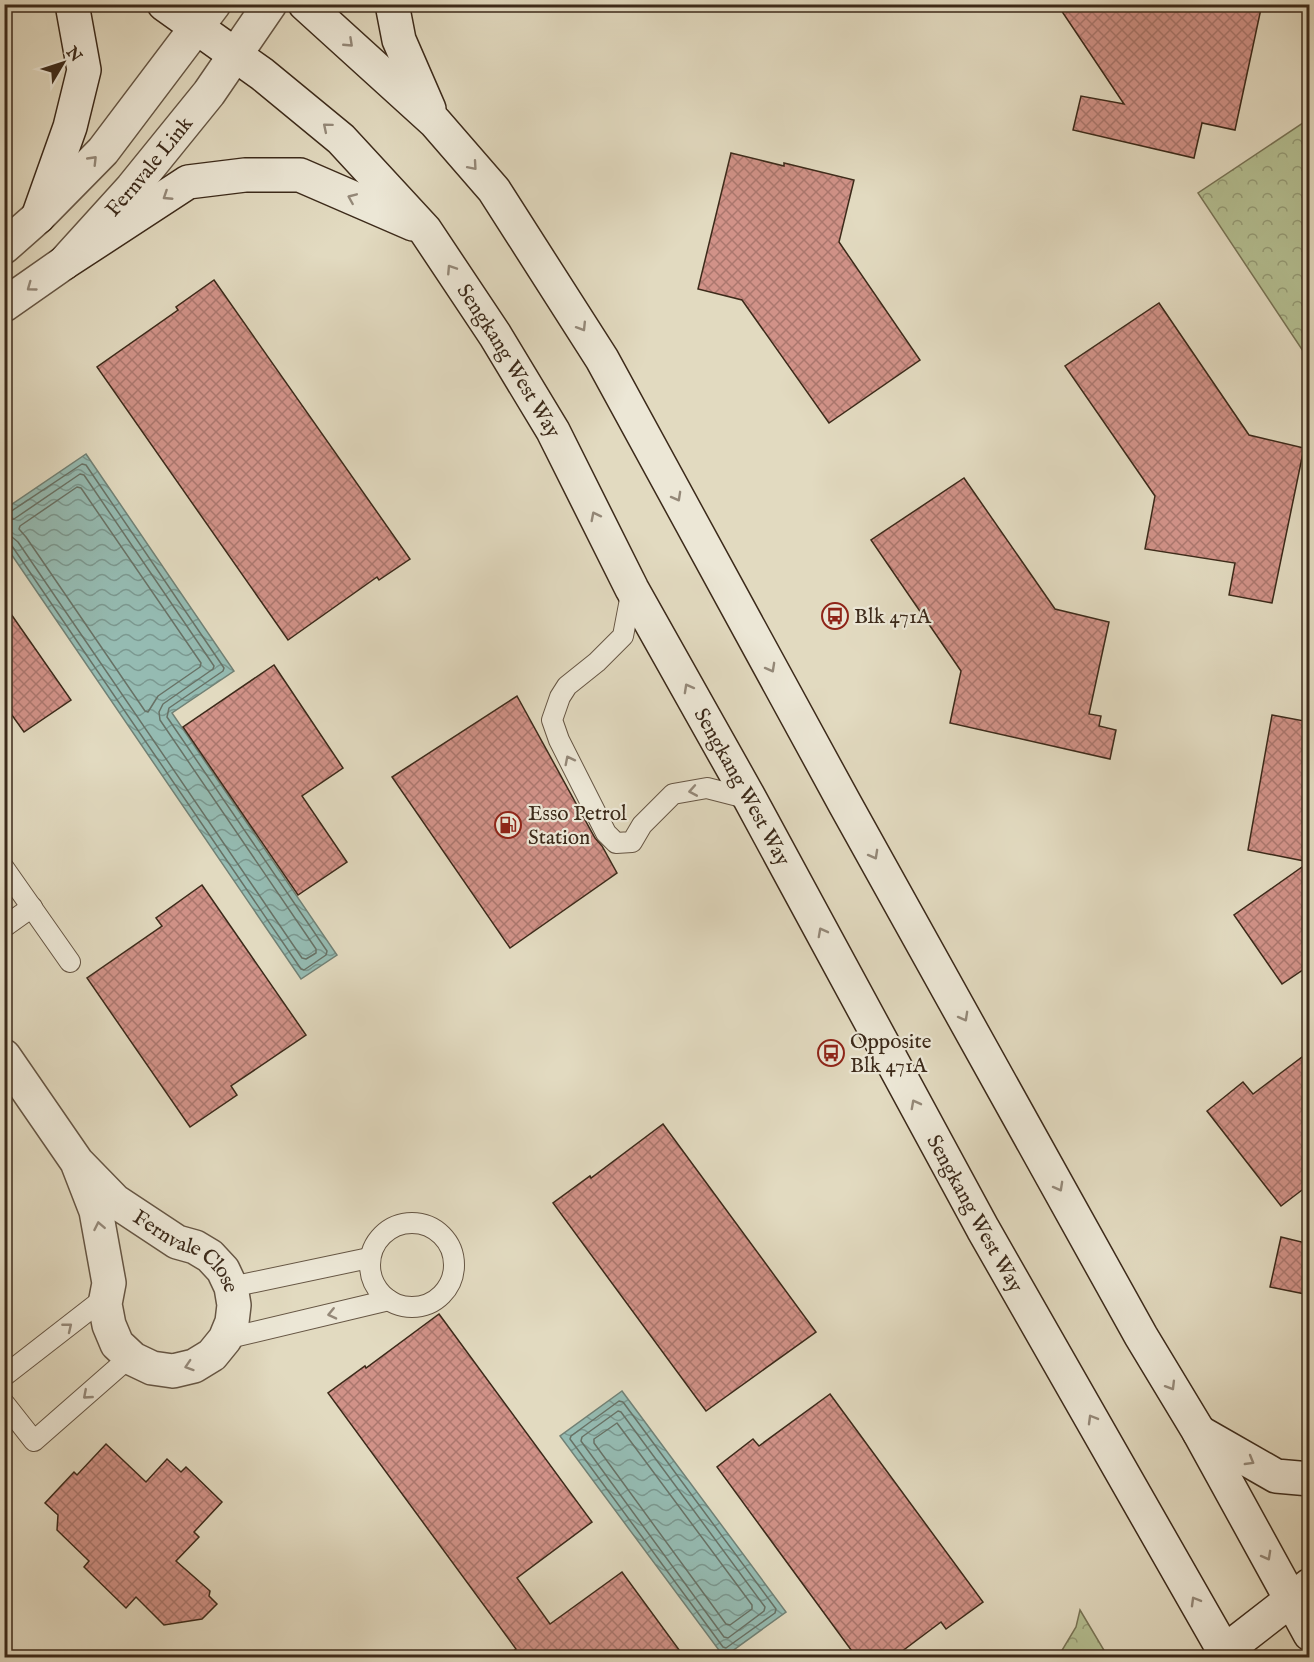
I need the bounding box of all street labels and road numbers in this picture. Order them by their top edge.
street label: Fernvale Link [100,111,200,223]
street label: Sengkang West Way [450,279,566,443]
street label: Sengkang West Way [687,704,796,872]
street label: Sengkang West Way [919,1130,1029,1298]
street label: Fernvale Close [127,1204,244,1295]

